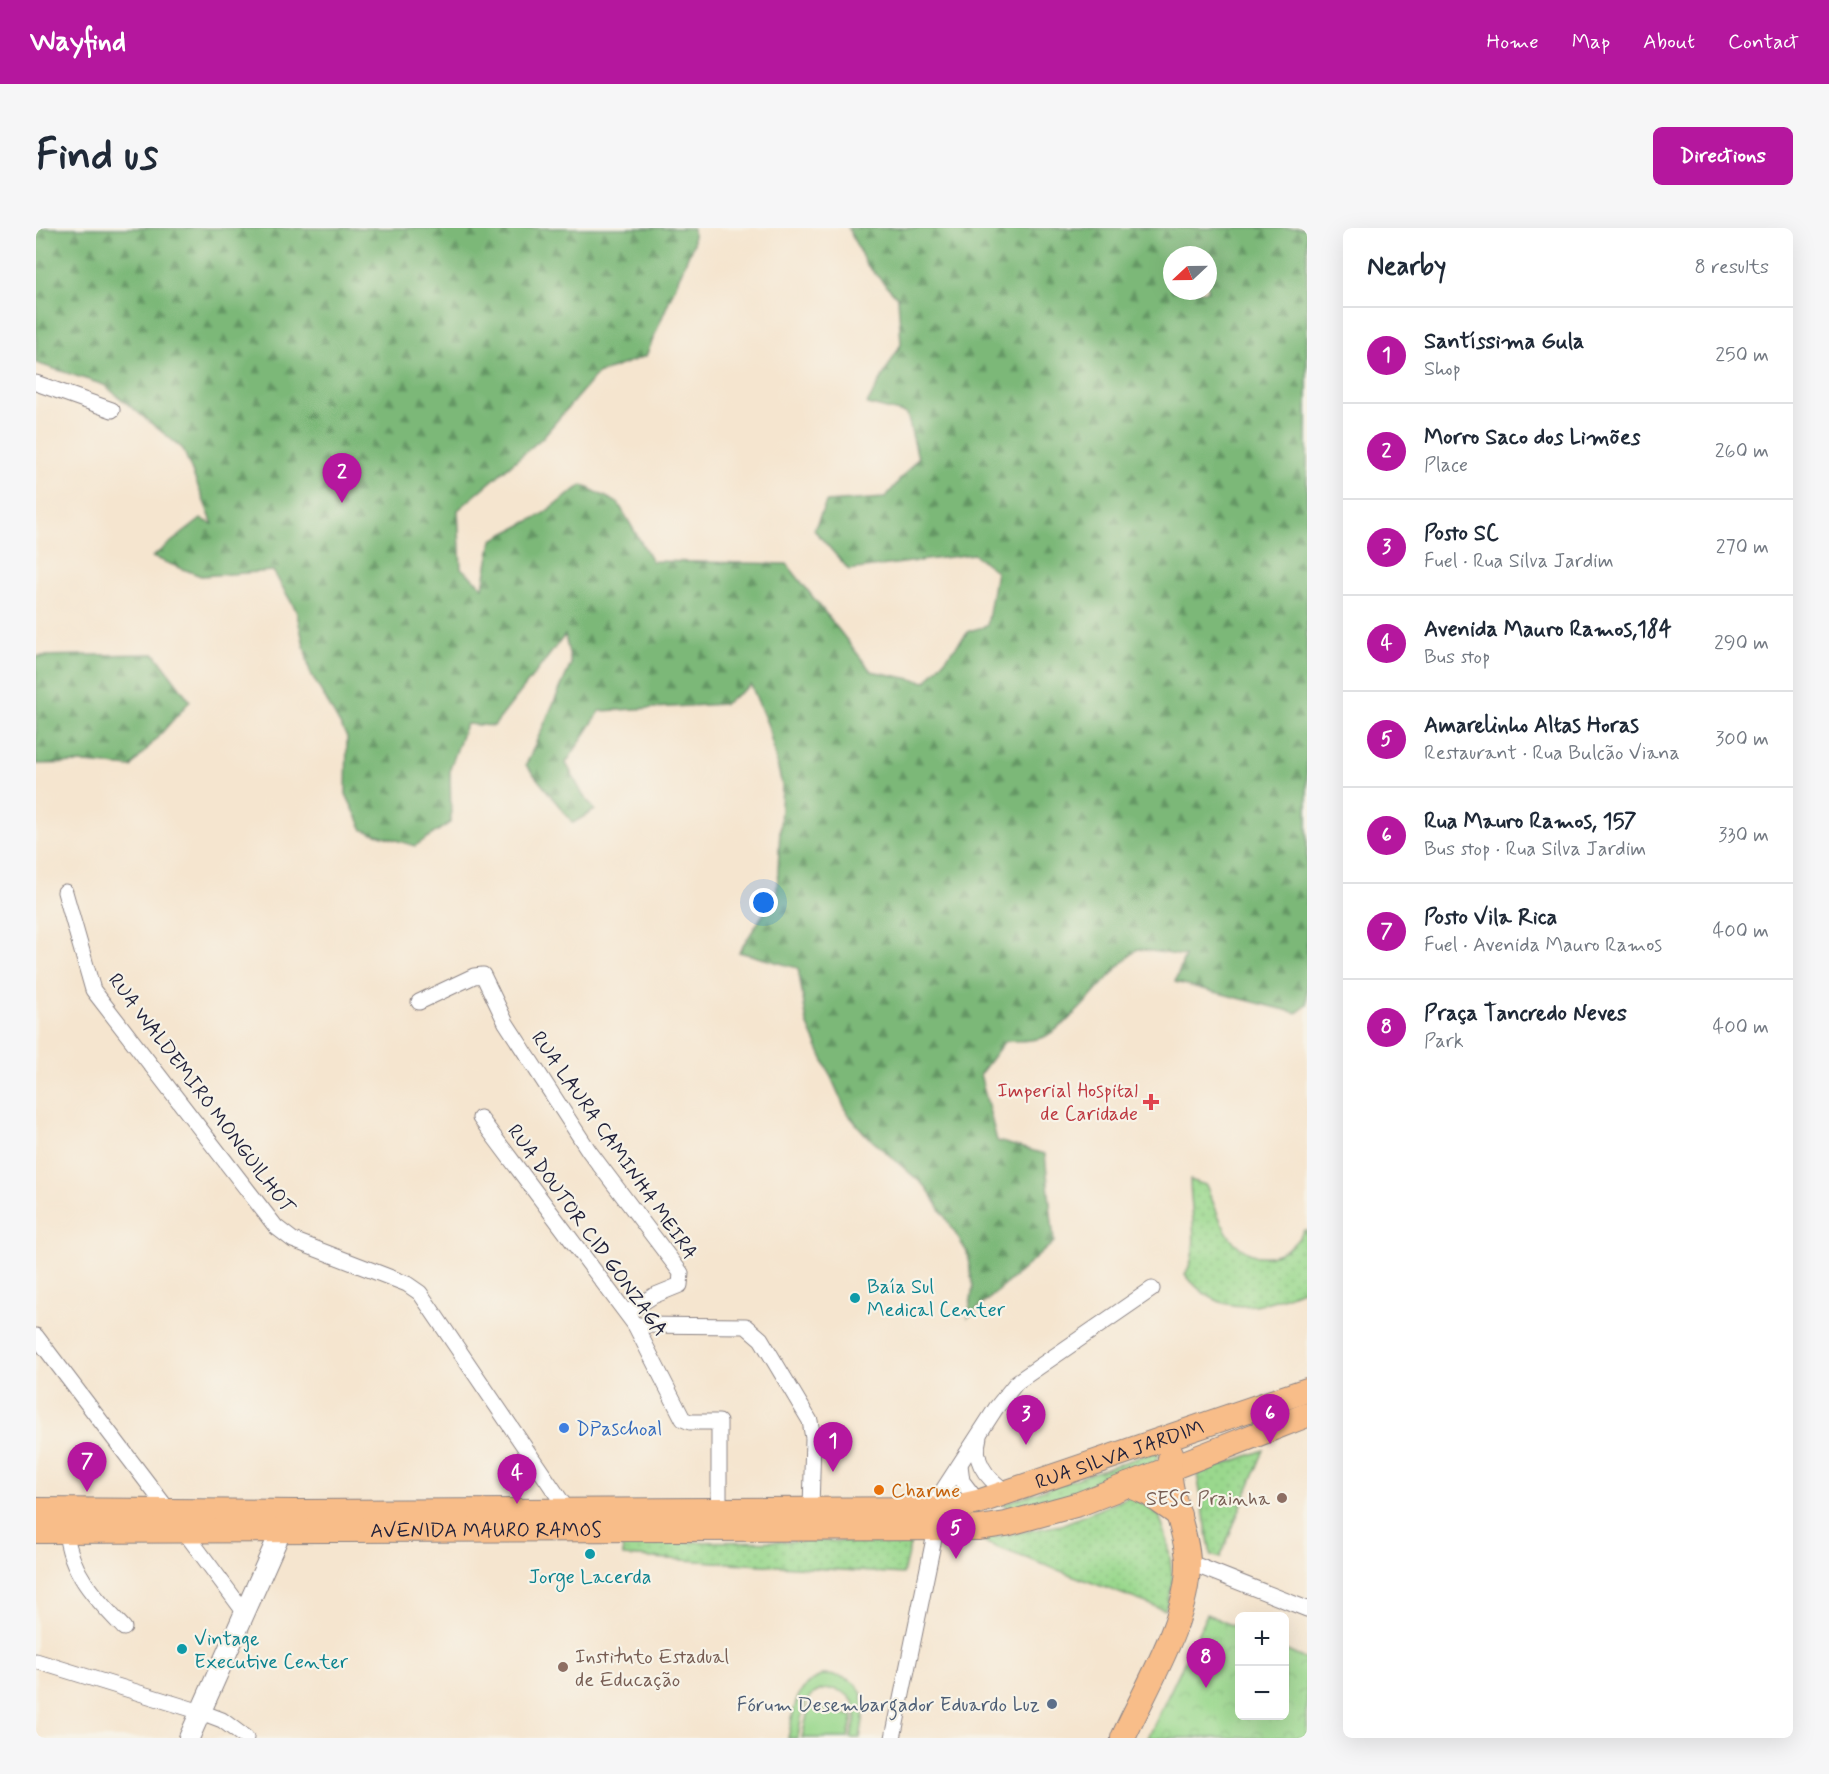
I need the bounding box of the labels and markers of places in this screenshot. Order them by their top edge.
pin: 2 [322,454,362,503]
place label: Imperial Hospital de Caridade [997,1078,1138,1128]
marker: Imperial Hospital de Caridade [1142,1093,1160,1111]
place label: Baía Sul Medical Center [867,1274,1006,1324]
marker: Baía Sul Medical Center [848,1291,862,1305]
pin: 6 [1250,1394,1290,1444]
pin: 3 [1006,1396,1046,1445]
place label: DPaschoal [576,1416,662,1443]
marker: DPaschoal [557,1421,571,1435]
pin: 1 [814,1422,852,1472]
pin: 7 [68,1442,106,1492]
pin: 4 [498,1454,536,1504]
place label: Charme [891,1478,960,1505]
marker: Charme [872,1483,886,1497]
place label: SESC Prainha [1146,1486,1271,1513]
marker: SESC Prainha [1275,1491,1289,1505]
pin: 5 [936,1510,976,1559]
marker: Jorge Lacerda [583,1547,597,1561]
place label: Jorge Lacerda [528,1564,652,1592]
place label: Vintage Executive Center [194,1626,349,1676]
pin: 8 [1186,1638,1226,1688]
marker: Vintage Executive Center [175,1642,189,1656]
place label: Instituto Estadual de Educação [575,1644,729,1694]
marker: Instituto Estadual de Educação [556,1660,570,1674]
place label: Fórum Desembargador Eduardo Luz [737,1692,1040,1721]
marker: Fórum Desembargador Eduardo Luz [1045,1697,1059,1711]

